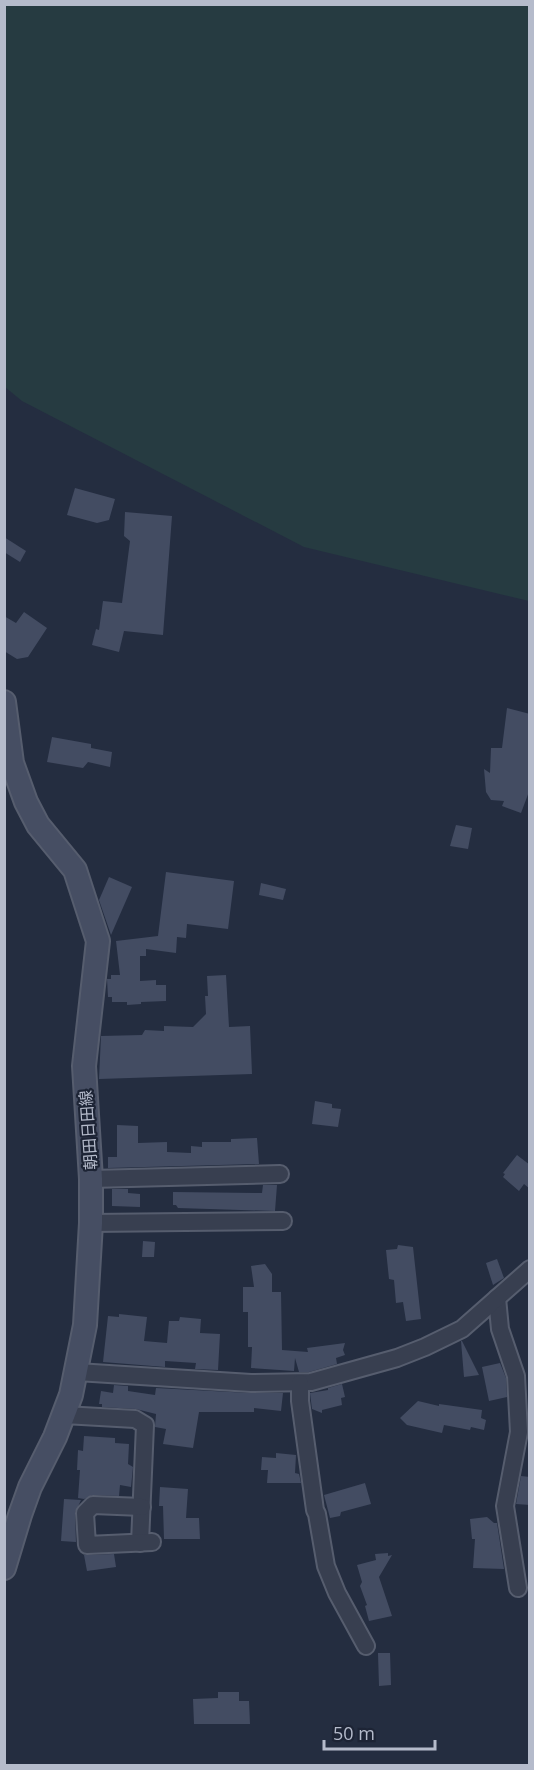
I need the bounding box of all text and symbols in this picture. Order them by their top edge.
street label: 朝田日田線 [74,1089,102,1171]
scale bar [324,1713,435,1751]
text: 50 m [333,1721,375,1745]

